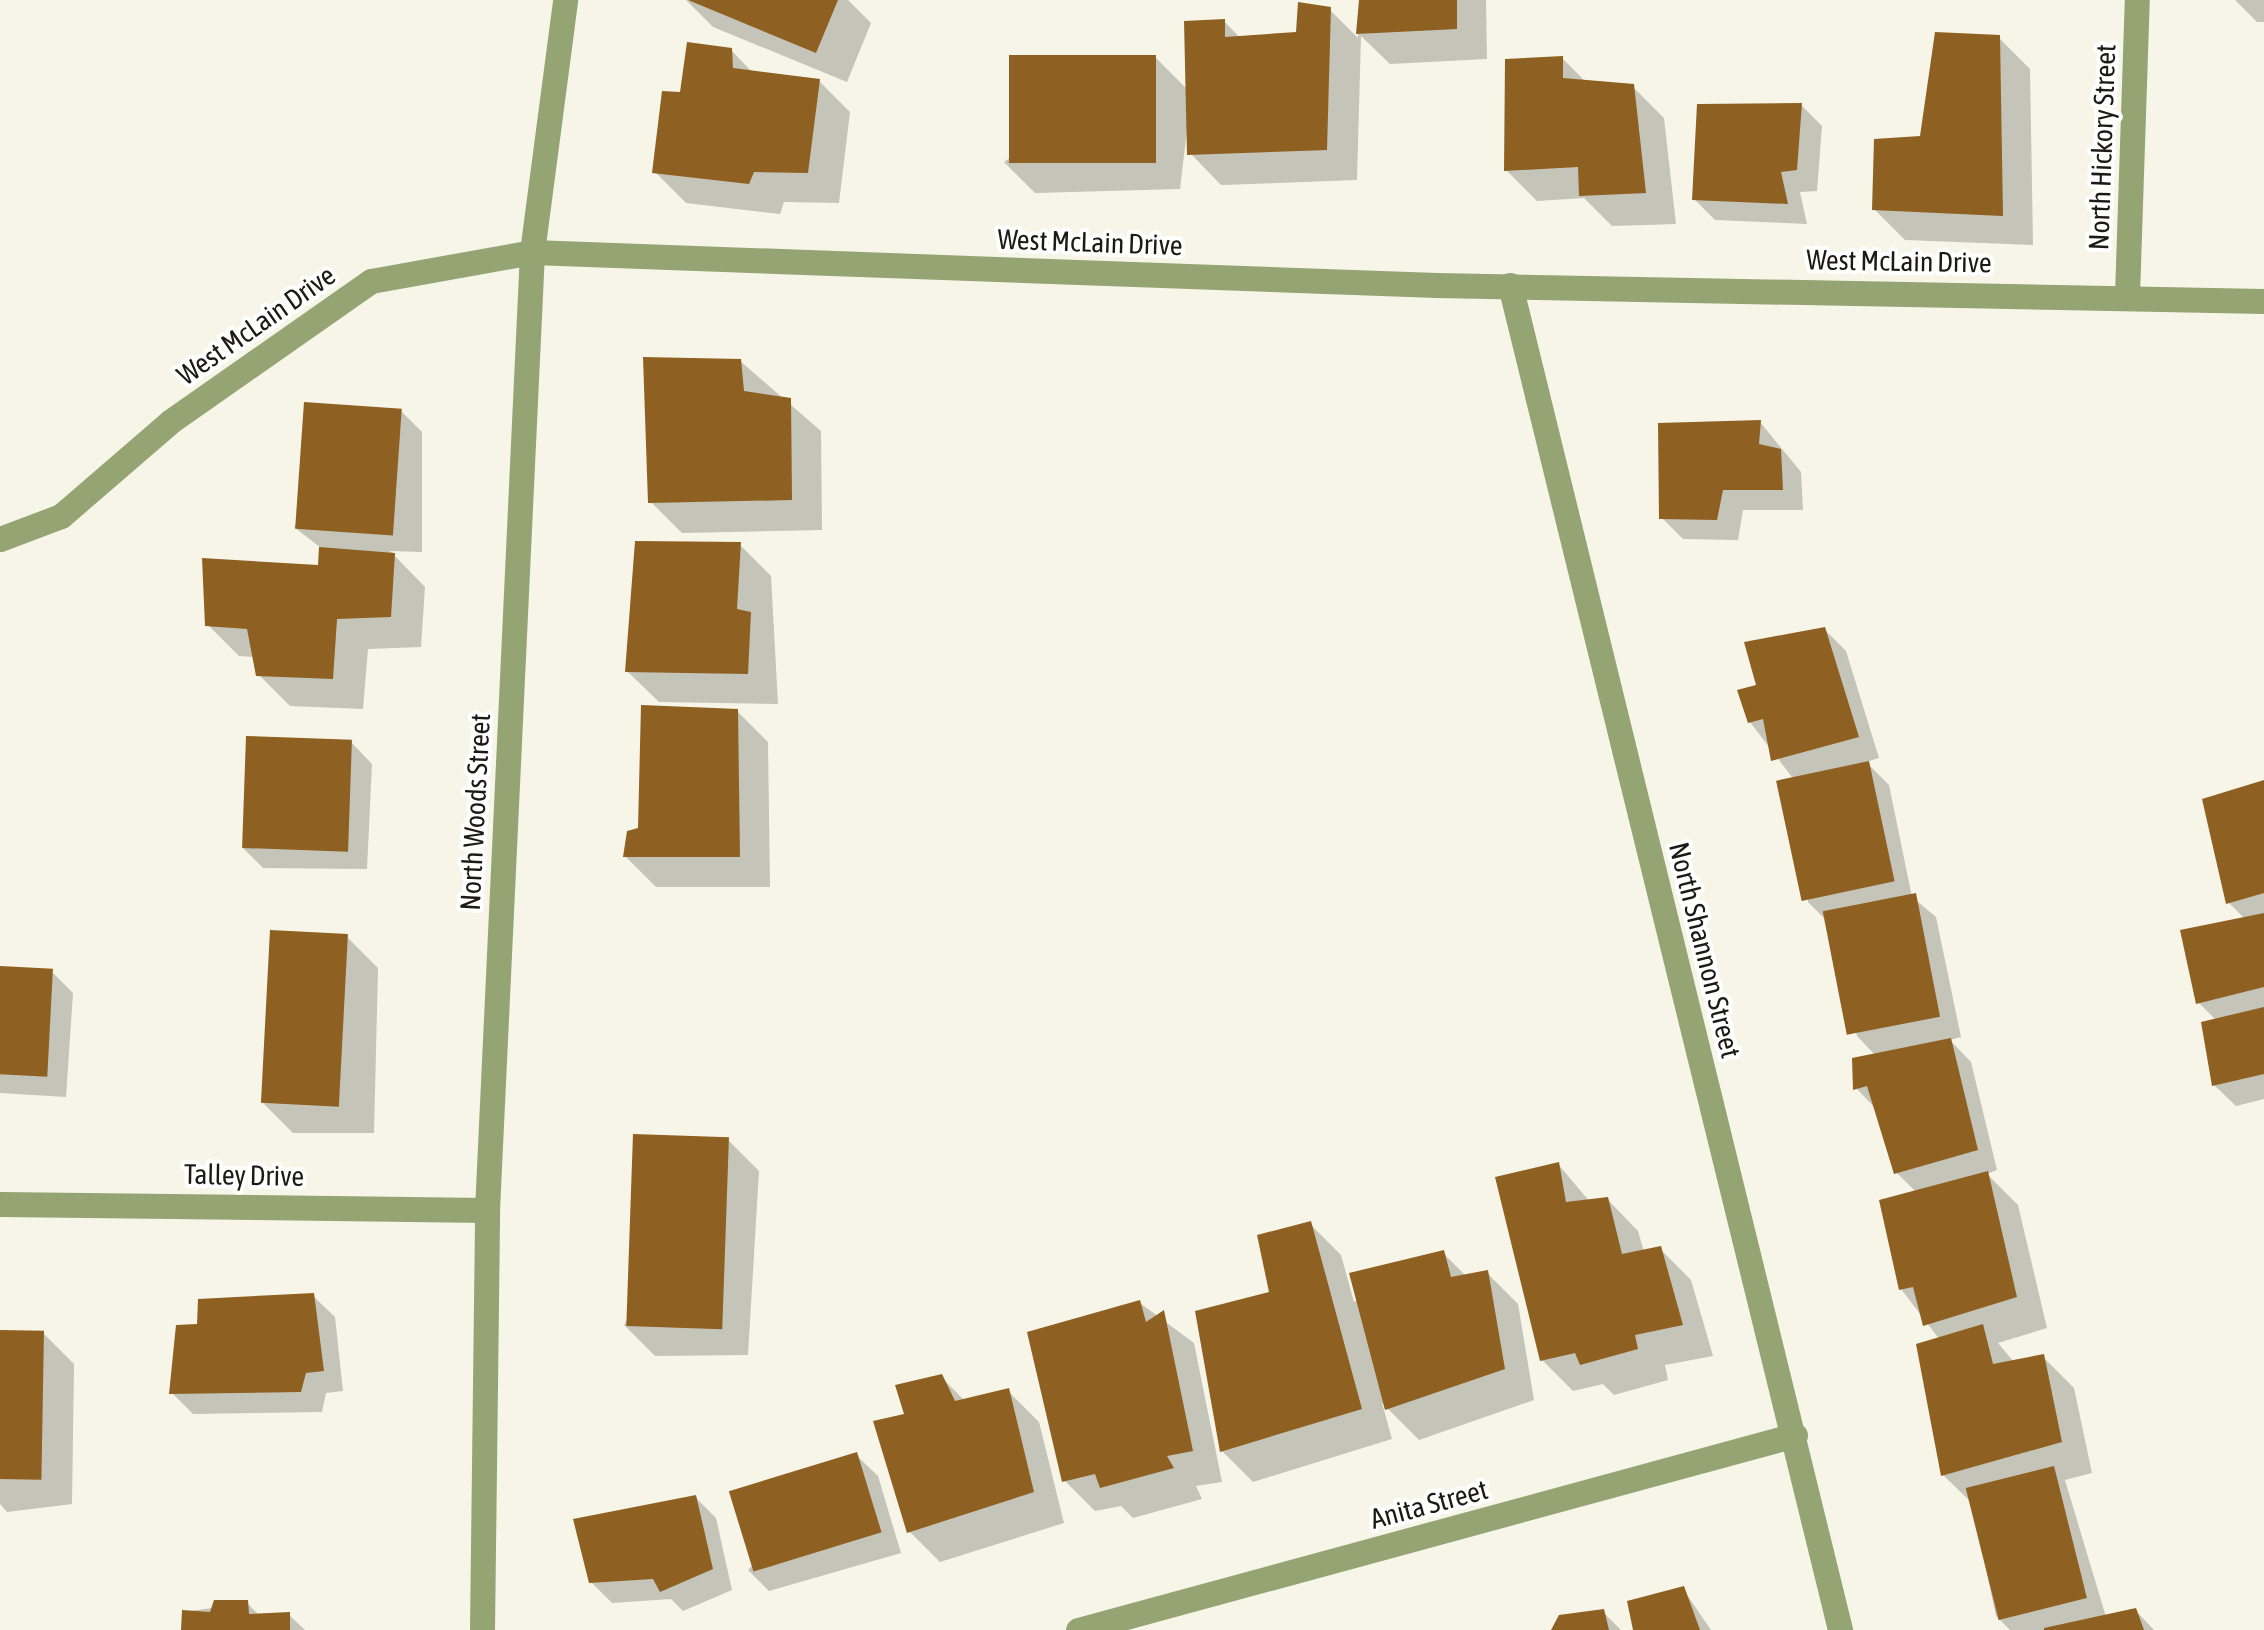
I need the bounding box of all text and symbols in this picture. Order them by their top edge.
street label: North Hickory Street [2082,43,2122,251]
street label: West McLain Drive [997,222,1183,262]
street label: West McLain Drive [1806,243,1992,279]
street label: West McLain Drive [171,258,341,392]
street label: North Woods Street [453,713,497,911]
street label: North Shannon Street [1662,839,1748,1061]
street label: Talley Drive [184,1157,304,1193]
street label: Anita Street [1367,1472,1491,1536]

